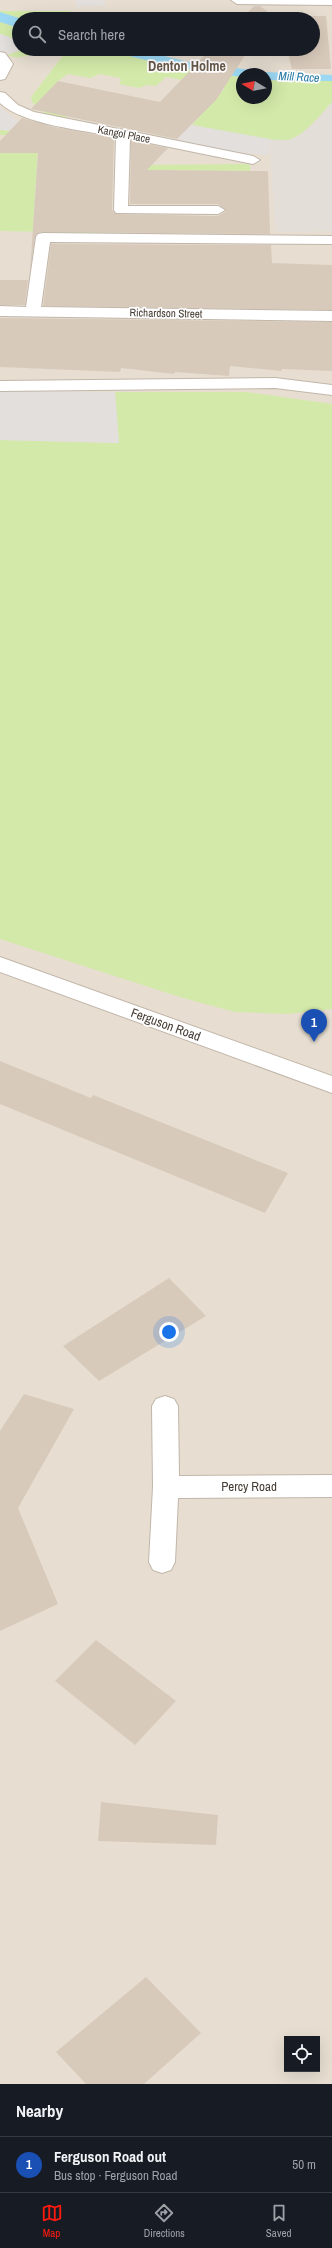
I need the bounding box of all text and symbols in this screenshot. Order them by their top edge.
search box [12,12,320,56]
icon: search [26,23,48,45]
text: Search here [58,24,125,45]
district label: Denton Holme [148,57,226,75]
north arrow [236,68,272,104]
water label: Mill Race [278,68,320,86]
street label: Kangol Place [97,122,151,146]
street label: Richardson Street [130,305,203,321]
street label: Ferguson Road [129,1004,203,1045]
pin: 1 [301,1009,327,1042]
your location [159,1322,179,1342]
street label: Percy Road [221,1478,277,1495]
map controls [284,2036,320,2072]
button: locate [284,2036,320,2072]
text: Nearby [16,2099,63,2122]
text: Ferguson Road out [54,2146,166,2167]
text: 1 [26,2156,32,2173]
text: 50 m [292,2156,316,2173]
text: Bus stop · Ferguson Road [54,2167,177,2184]
tab: Map [41,2202,63,2240]
tab: Directions [144,2202,185,2240]
tab: Saved [266,2202,291,2240]

